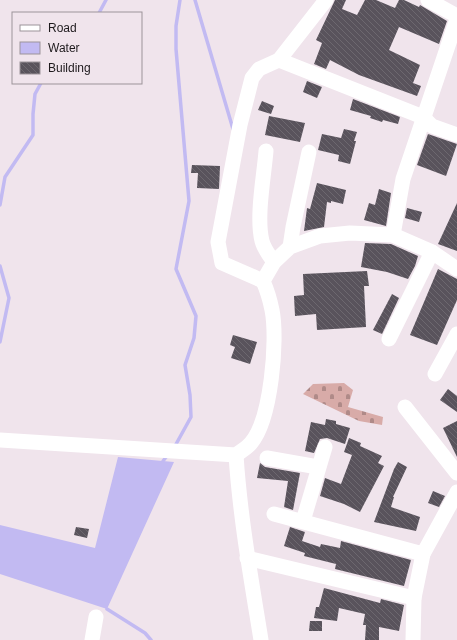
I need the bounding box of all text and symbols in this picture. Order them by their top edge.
legend [12,12,142,84]
text: Road [48,21,77,35]
text: Water [48,41,80,55]
text: Building [48,61,91,75]

